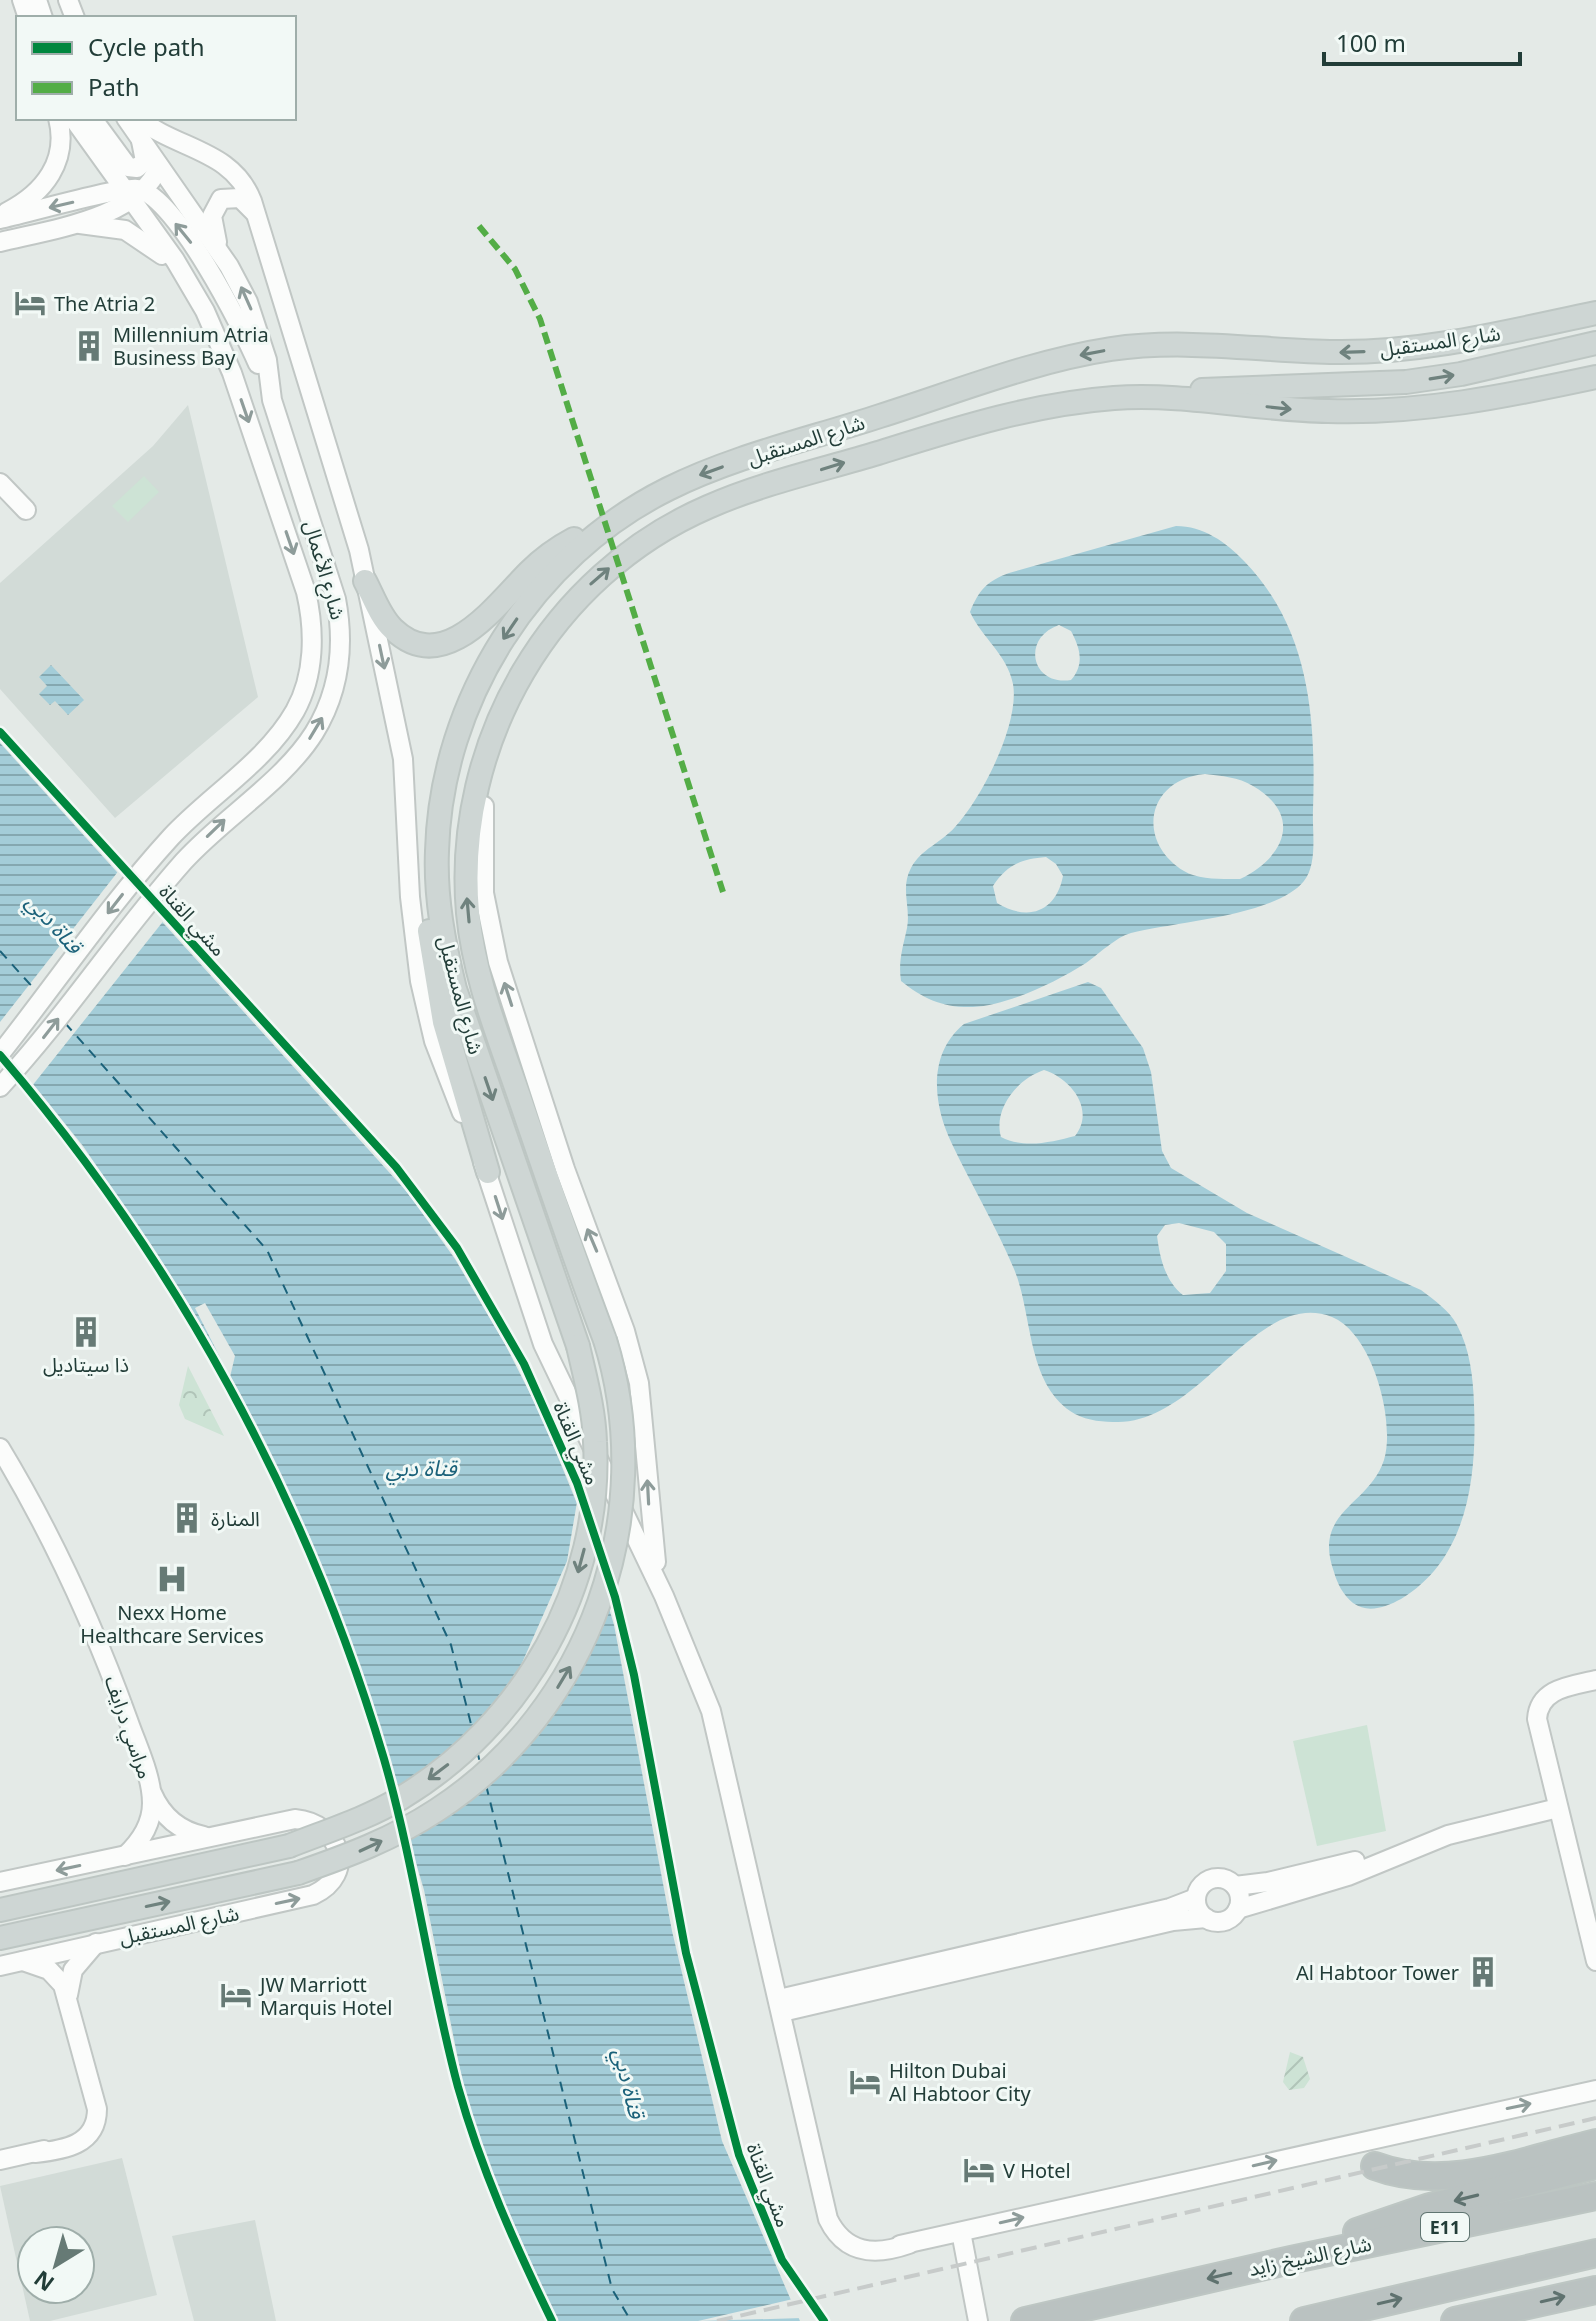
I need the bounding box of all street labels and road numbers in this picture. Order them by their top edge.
street label: شارع المستقبل [1378,319,1502,365]
street label: شارع المستقبل [744,408,869,474]
street label: شارع الأعمال [296,517,352,623]
street label: مشي القناة [152,878,232,964]
street label: شارع المستقبل [430,933,490,1058]
street label: مشي القناة [545,1397,607,1490]
street label: مراسي درايف [96,1672,159,1783]
street label: شارع المستقبل [117,1899,242,1953]
street label: مشي القناة [738,2139,797,2232]
road number: E11 [1421,2213,1469,2241]
street label: شارع الشيخ زايد [1246,2230,1374,2284]

